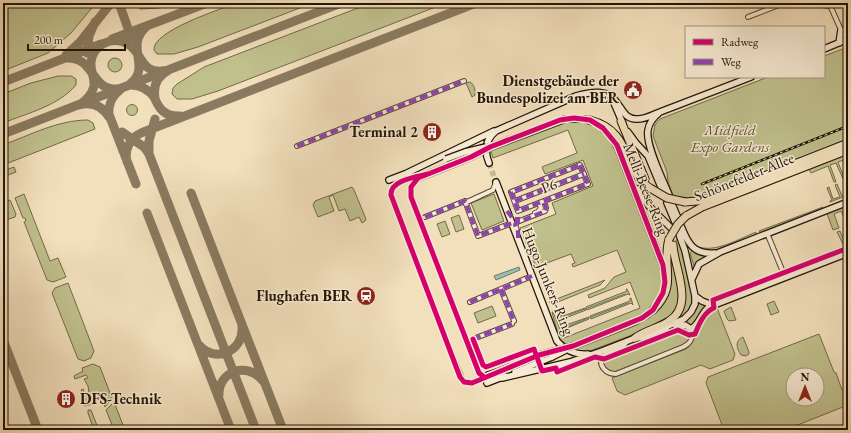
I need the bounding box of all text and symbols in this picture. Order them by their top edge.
scale bar [28,26,125,52]
legend [685,26,825,78]
text: 200 m [34,32,64,48]
text: Radweg [721,34,759,50]
text: Weg [721,54,741,70]
place label: Dienstgebäude der Bundespolizei am BER [476,71,620,107]
public building icon: Dienstgebäude der Bundespolizei am BER [622,79,644,101]
park label: Midfield Expo Gardens [690,120,770,156]
building icon: Terminal 2 [421,121,443,143]
place label: Terminal 2 [349,122,418,141]
street label: Melli-Beese-Ring [619,140,674,238]
street label: Schönefelder Allee [691,148,797,205]
street label: P6 [538,174,559,197]
street label: Hugo-Junkers-Ring [518,224,579,338]
station icon: Flughafen BER [355,285,377,307]
place label: Flughafen BER [256,286,353,305]
north arrow [785,367,825,407]
text: N [801,370,810,384]
building icon: DFS-Technik [55,388,77,410]
place label: DFS-Technik [80,389,162,408]

